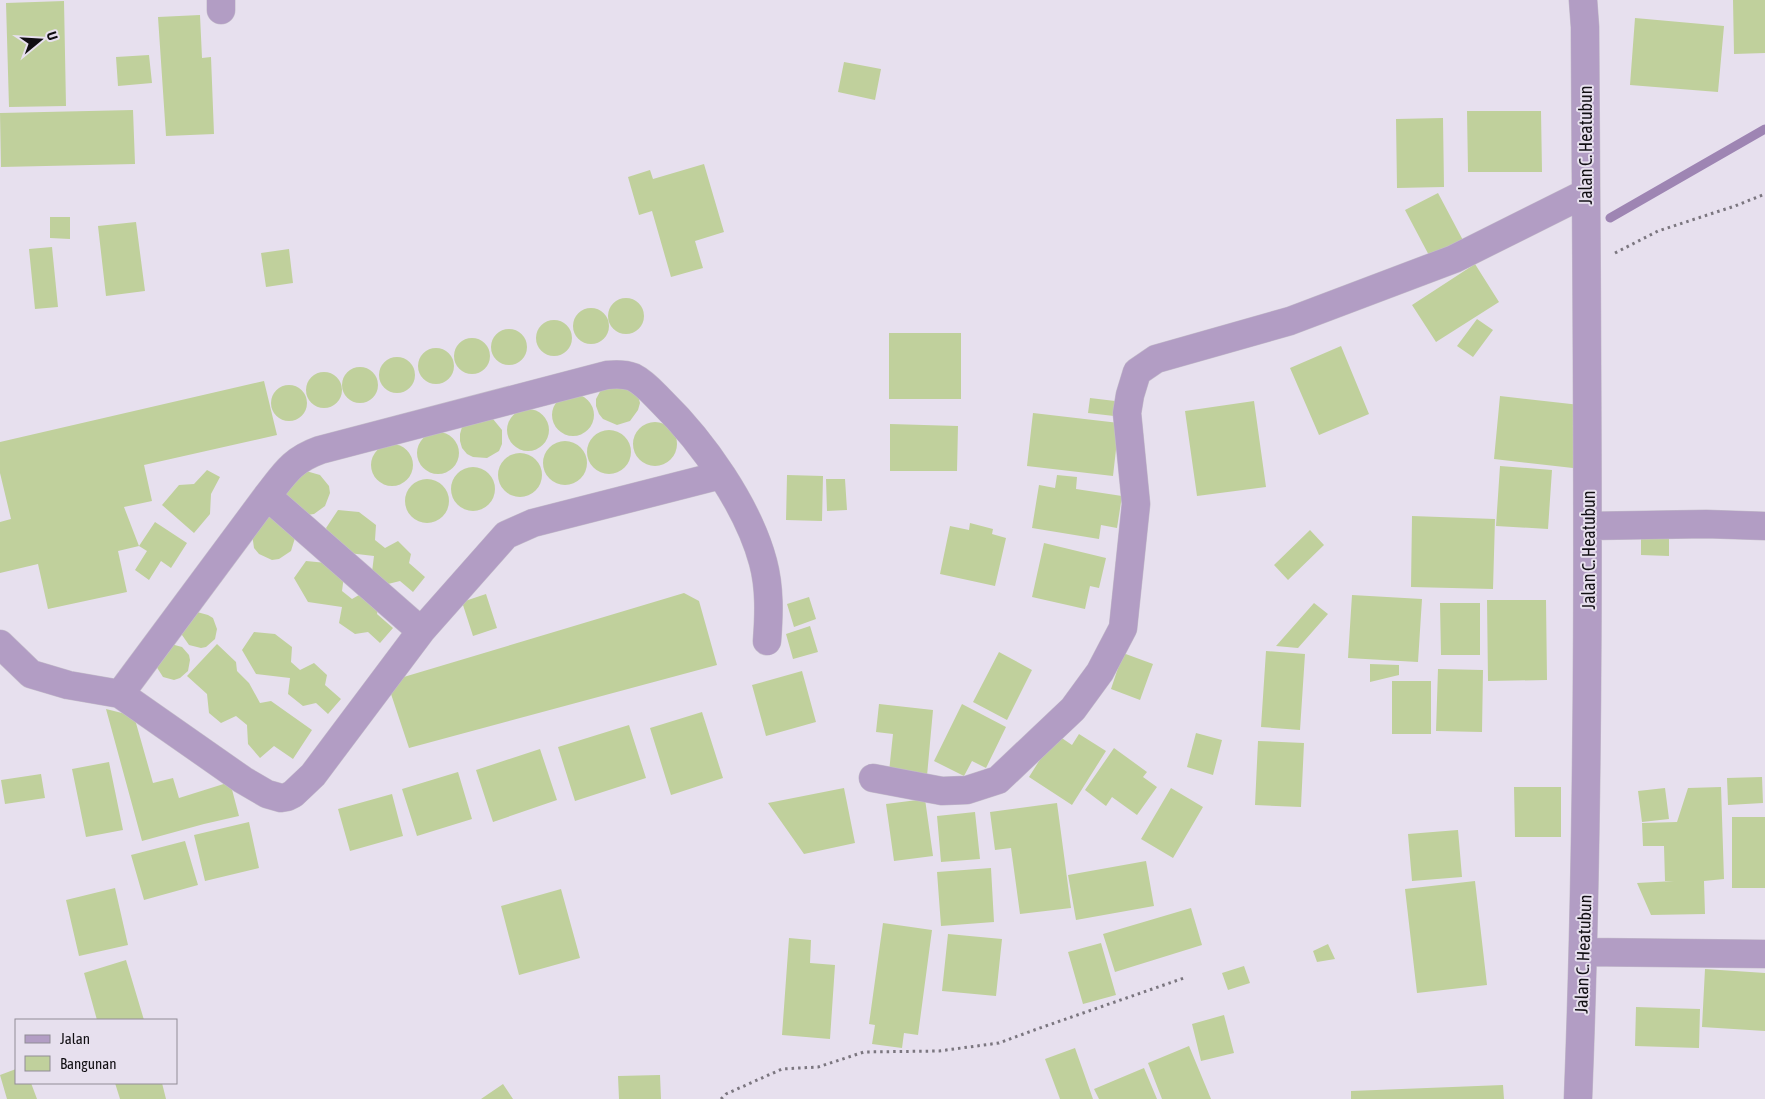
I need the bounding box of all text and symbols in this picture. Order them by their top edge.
north arrow [15,15,65,65]
text: U [43,30,61,42]
street label: Jalan C. Heatubun [1575,85,1596,205]
street label: Jalan C. Heatubun [1578,490,1599,610]
street label: Jalan C. Heatubun [1570,894,1596,1014]
legend [15,1019,178,1084]
text: Jalan [60,1030,90,1047]
text: Bangunan [60,1055,117,1072]

